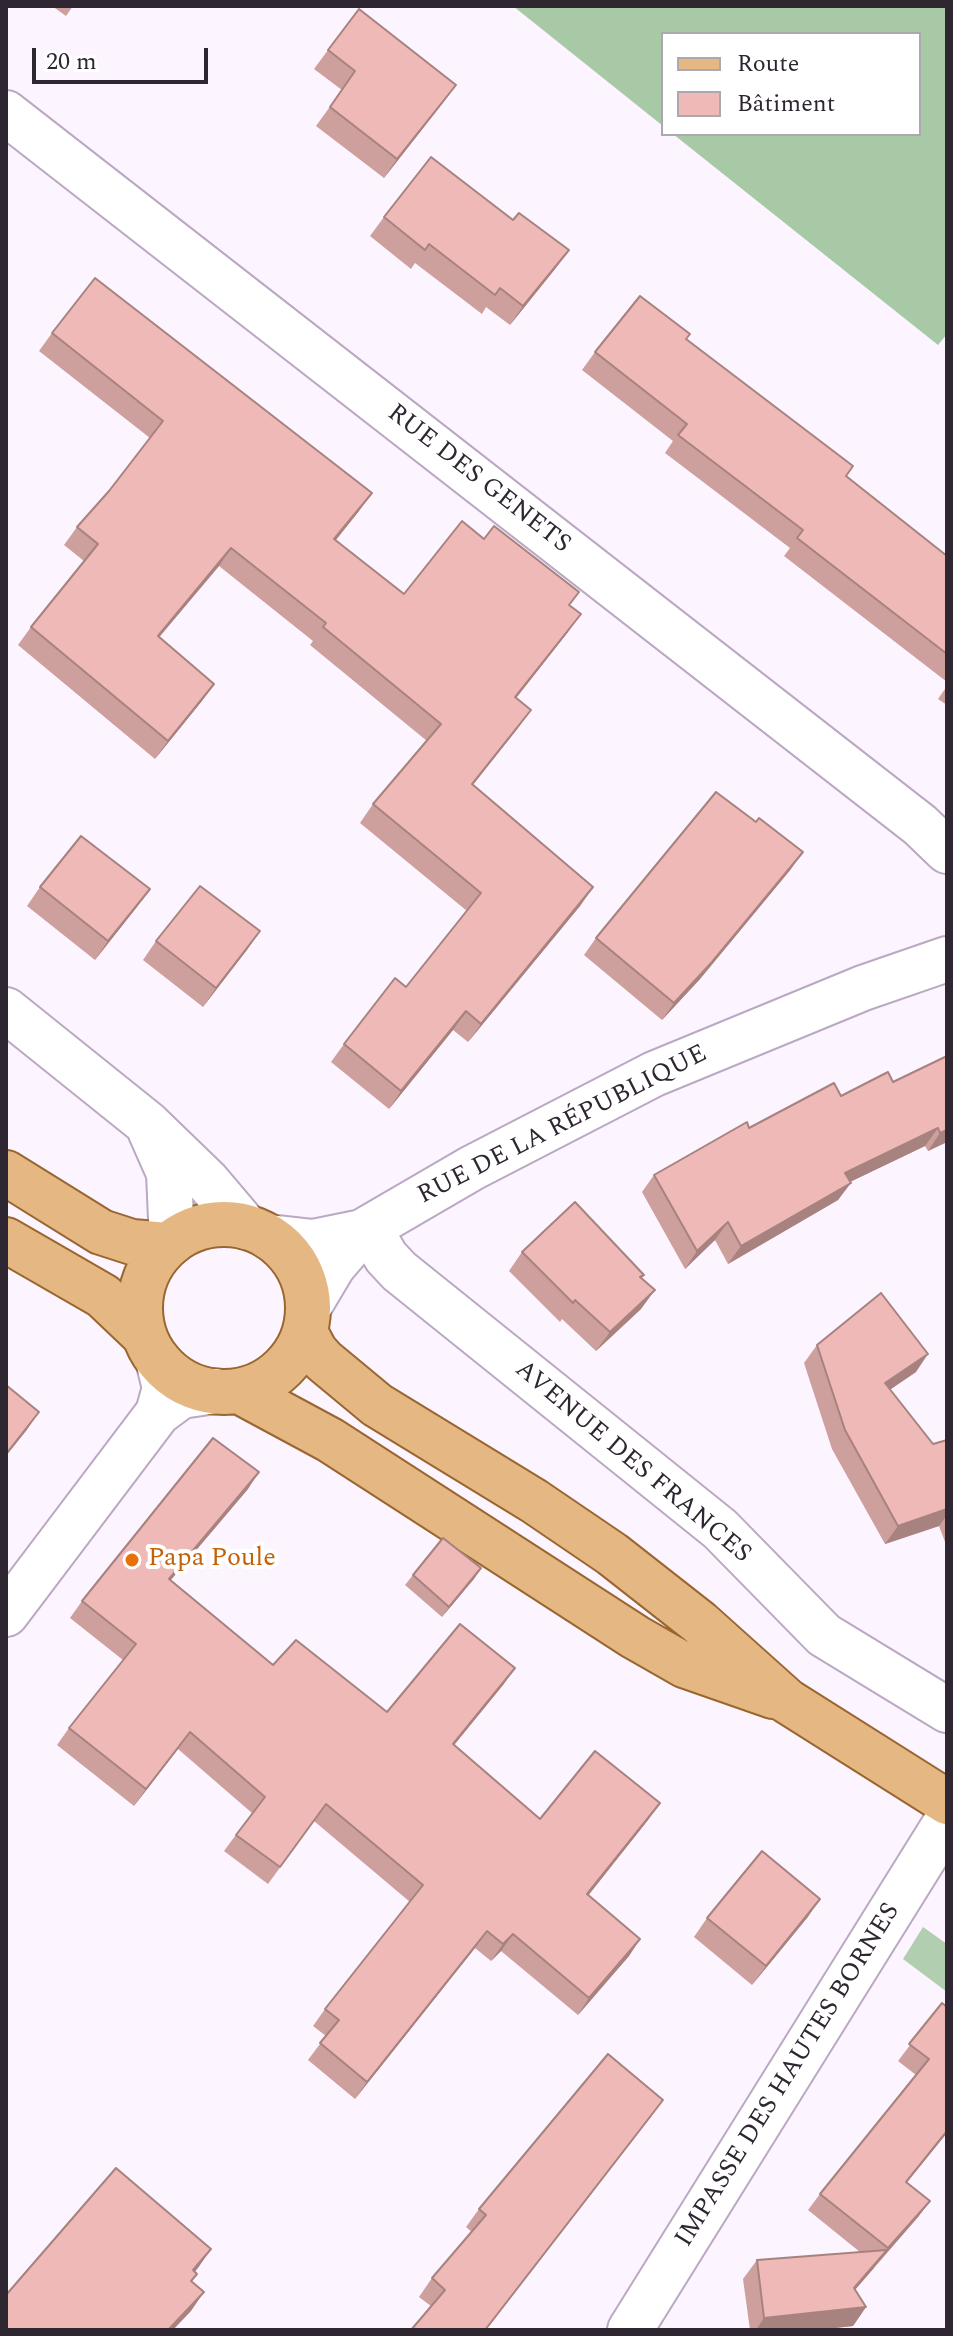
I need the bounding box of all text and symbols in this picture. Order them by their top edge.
scale bar [36,32,212,82]
legend [661,32,921,136]
text: 20 m [46,44,97,80]
text: Route [737,46,799,82]
text: Bâtiment [737,86,835,122]
street label: RUE DES GENETS [380,399,576,561]
street label: RUE DE LA RÉPUBLIQUE [413,1039,713,1213]
street label: AVENUE DES FRANCES [508,1355,756,1571]
place label: Papa Poule [148,1544,276,1576]
marker: Papa Poule [123,1551,141,1569]
street label: IMPASSE DES HAUTES BORNES [670,1898,908,2254]

